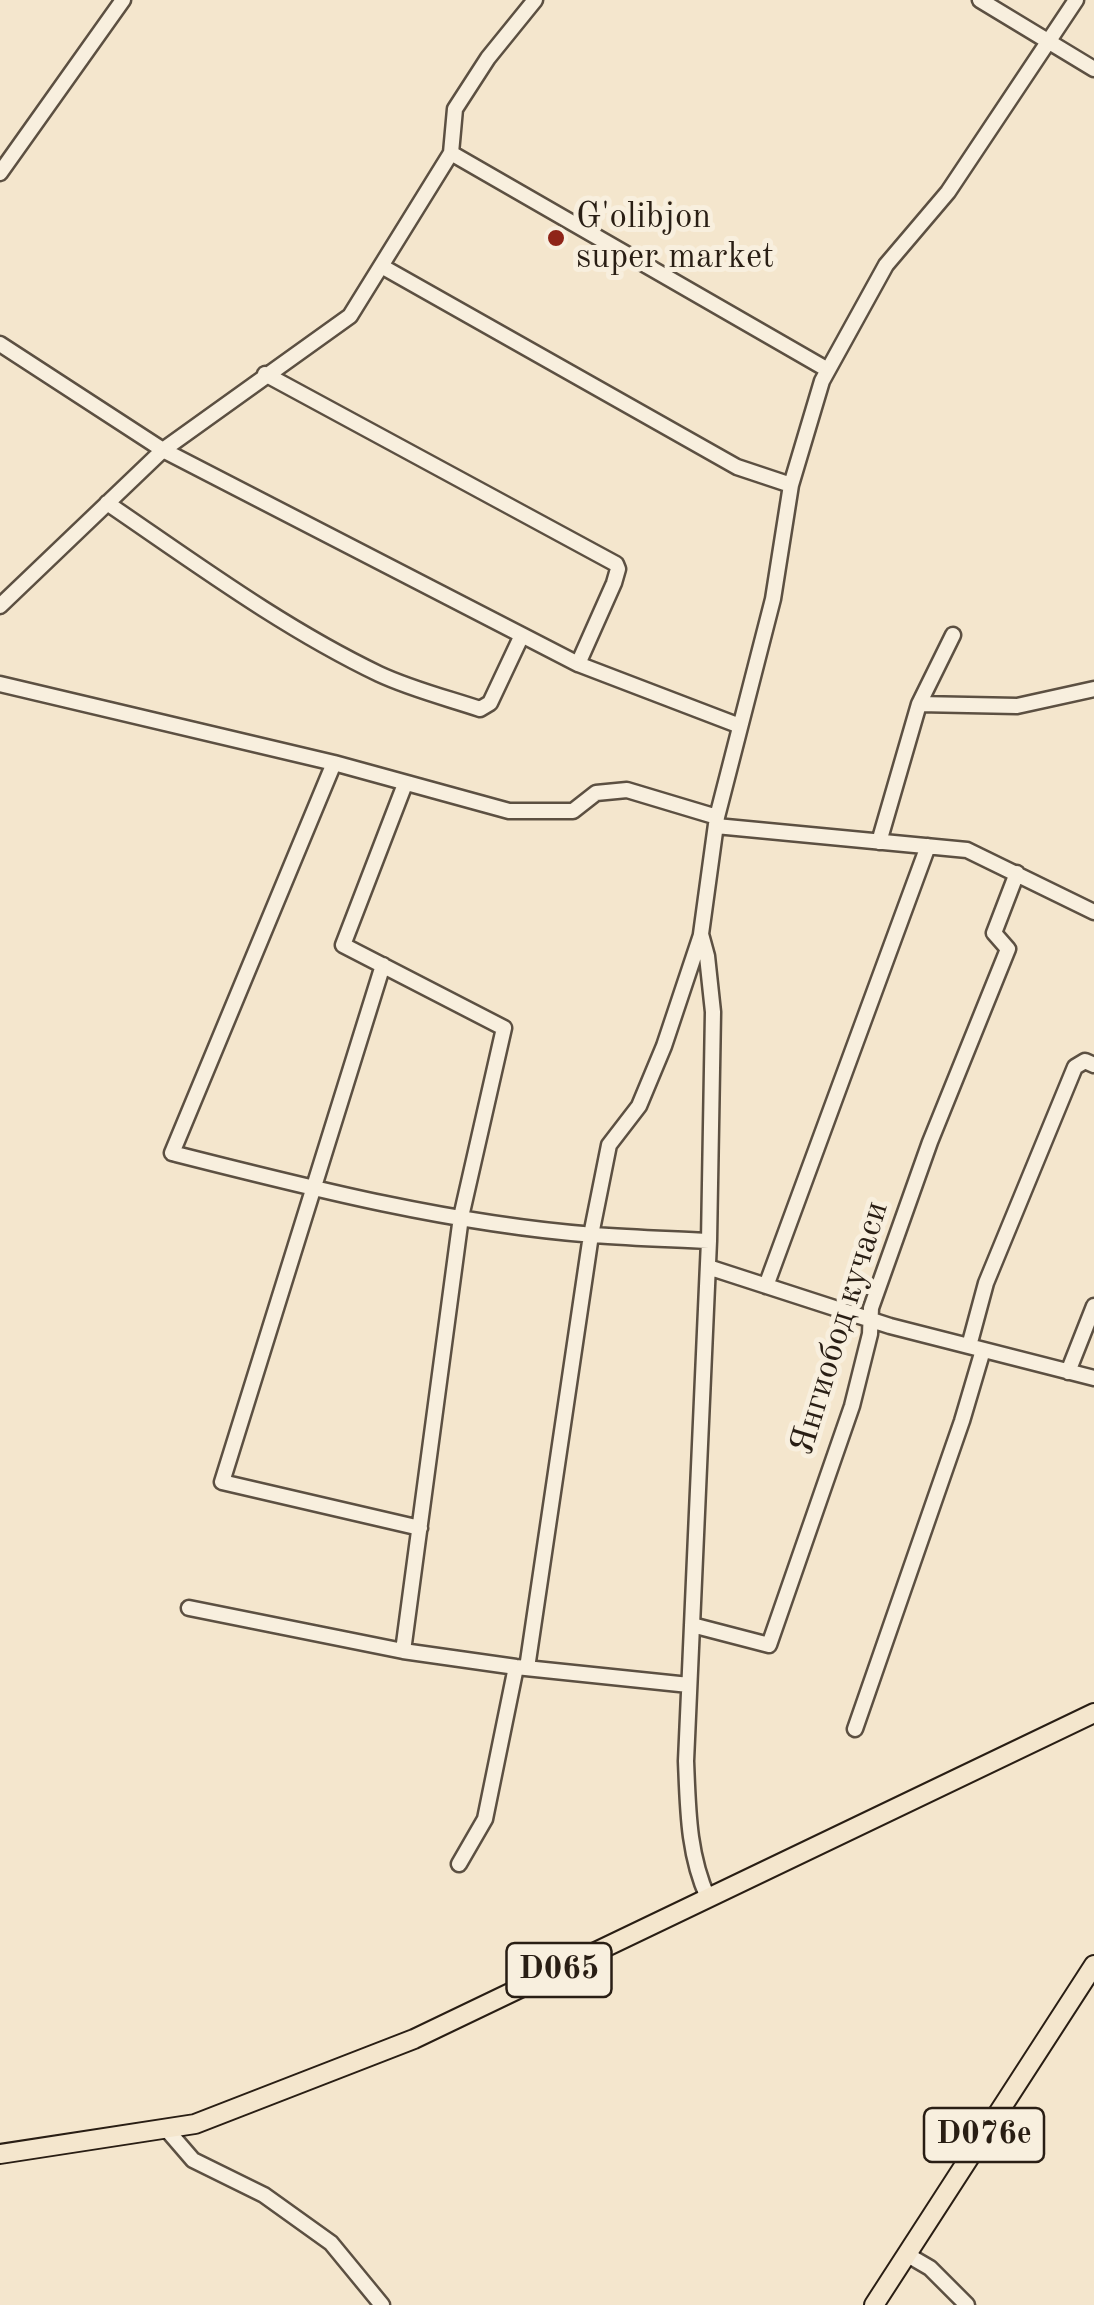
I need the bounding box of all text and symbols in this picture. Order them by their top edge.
place label: G'olibjon super market [576,197,774,279]
marker: G'olibjon super market [545,227,567,249]
street label: Янгиобод кучаси [782,1196,898,1460]
road number: D065 [506,1943,612,1997]
road number: D076e [924,2108,1044,2162]

